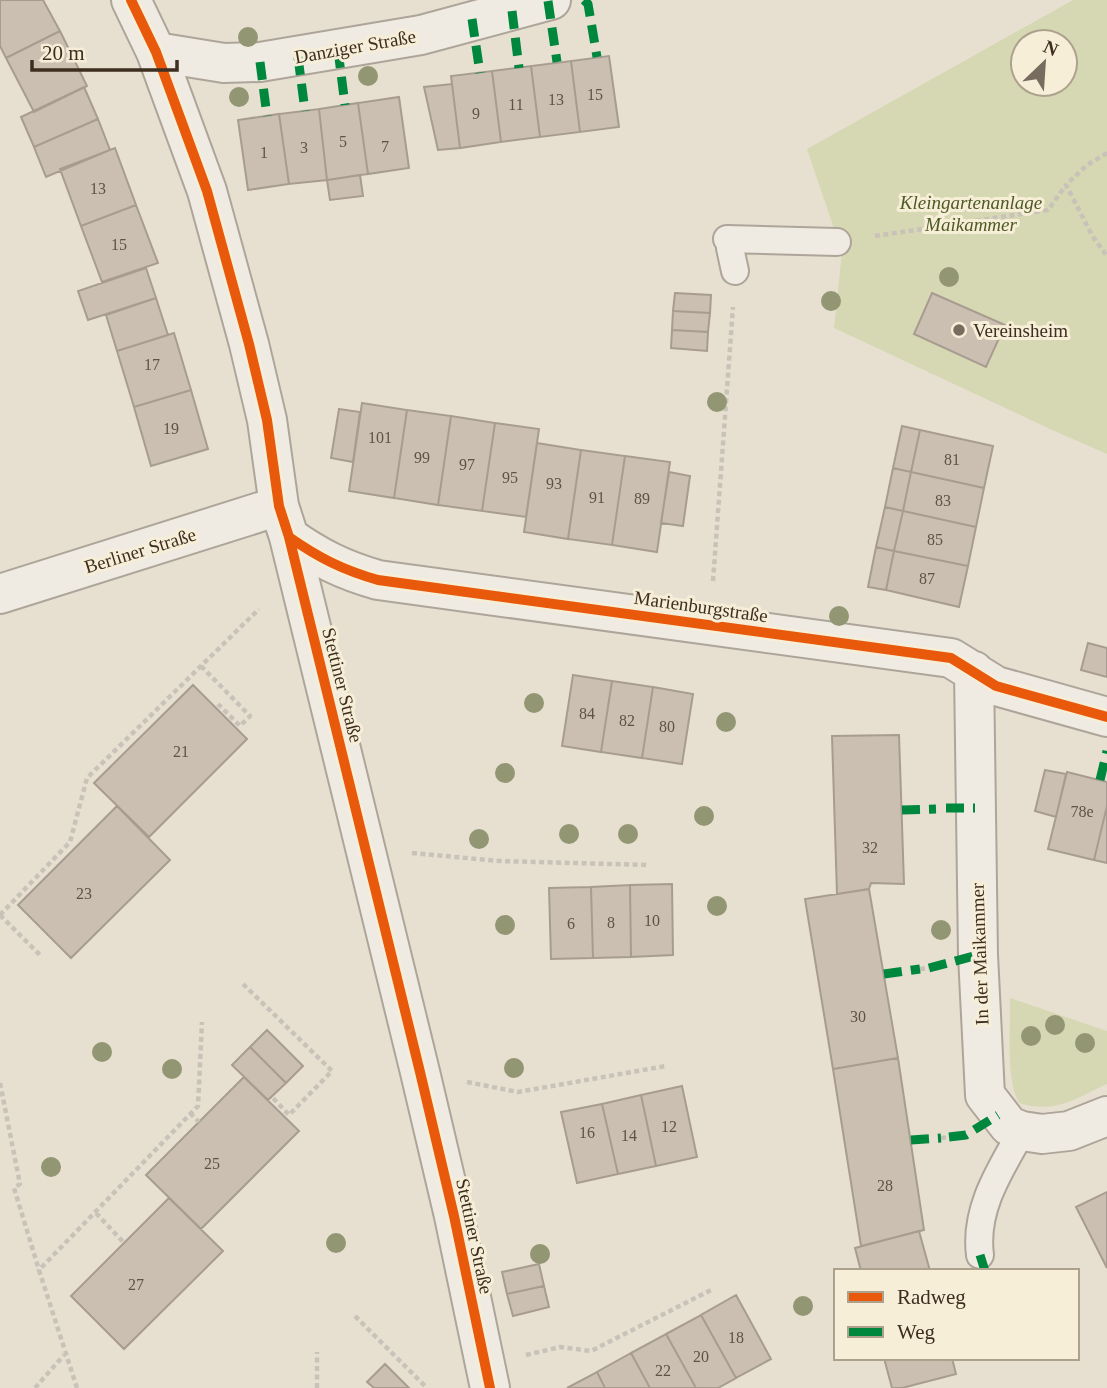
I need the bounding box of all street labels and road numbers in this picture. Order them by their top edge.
street label: Danziger Straße [293,25,417,68]
street label: Berliner Straße [82,524,198,577]
street label: Marienburgstraße [633,587,769,626]
street label: Stettiner Straße [318,625,367,745]
street label: In der Maikammer [966,882,992,1026]
street label: Stettiner Straße [452,1176,497,1296]

